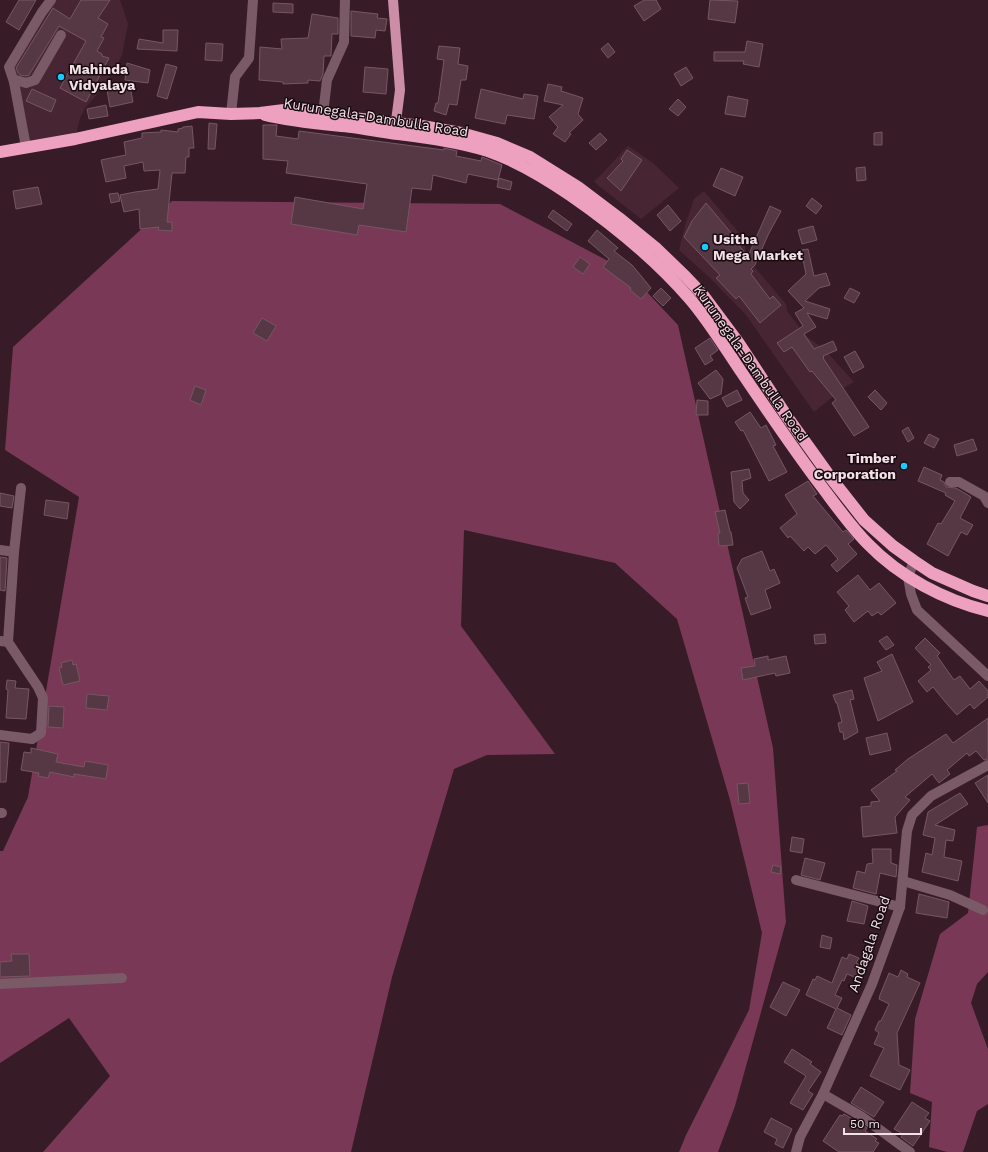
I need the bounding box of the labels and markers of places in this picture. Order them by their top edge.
place label: Mahinda Vidyalaya [69,61,136,93]
marker: Mahinda Vidyalaya [56,72,66,82]
place label: Usitha Mega Market [713,231,803,263]
marker: Usitha Mega Market [700,242,710,252]
place label: Timber Corporation [814,450,896,482]
marker: Timber Corporation [899,461,909,471]

